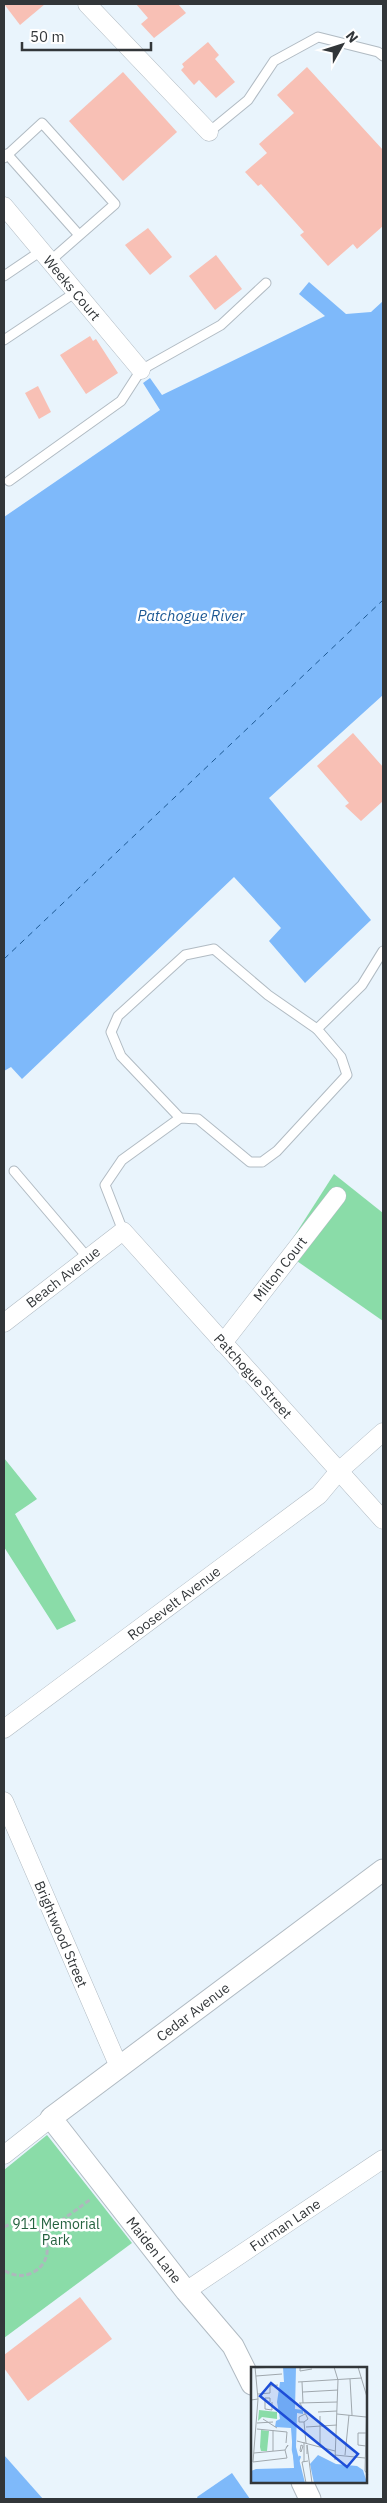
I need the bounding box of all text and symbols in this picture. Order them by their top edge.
scale bar [22,20,151,52]
north arrow [317,20,367,70]
text: 50 m [30,27,65,46]
text: N [342,27,362,46]
street label: Weeks Court [40,252,105,324]
water label: Patchogue River [138,606,245,625]
street label: Milton Court [249,1233,311,1305]
street label: Beach Avenue [22,1242,104,1312]
street label: Patchogue Street [210,1330,296,1422]
street label: Roosevelt Avenue [124,1562,224,1644]
street label: Brightwood Street [30,1878,92,1990]
street label: Cedar Avenue [153,1978,233,2045]
street label: Furman Lane [246,2195,324,2255]
street label: Maiden Lane [122,2213,186,2287]
park label: 911 Memorial Park [12,2215,100,2249]
inset map [251,2367,367,2483]

